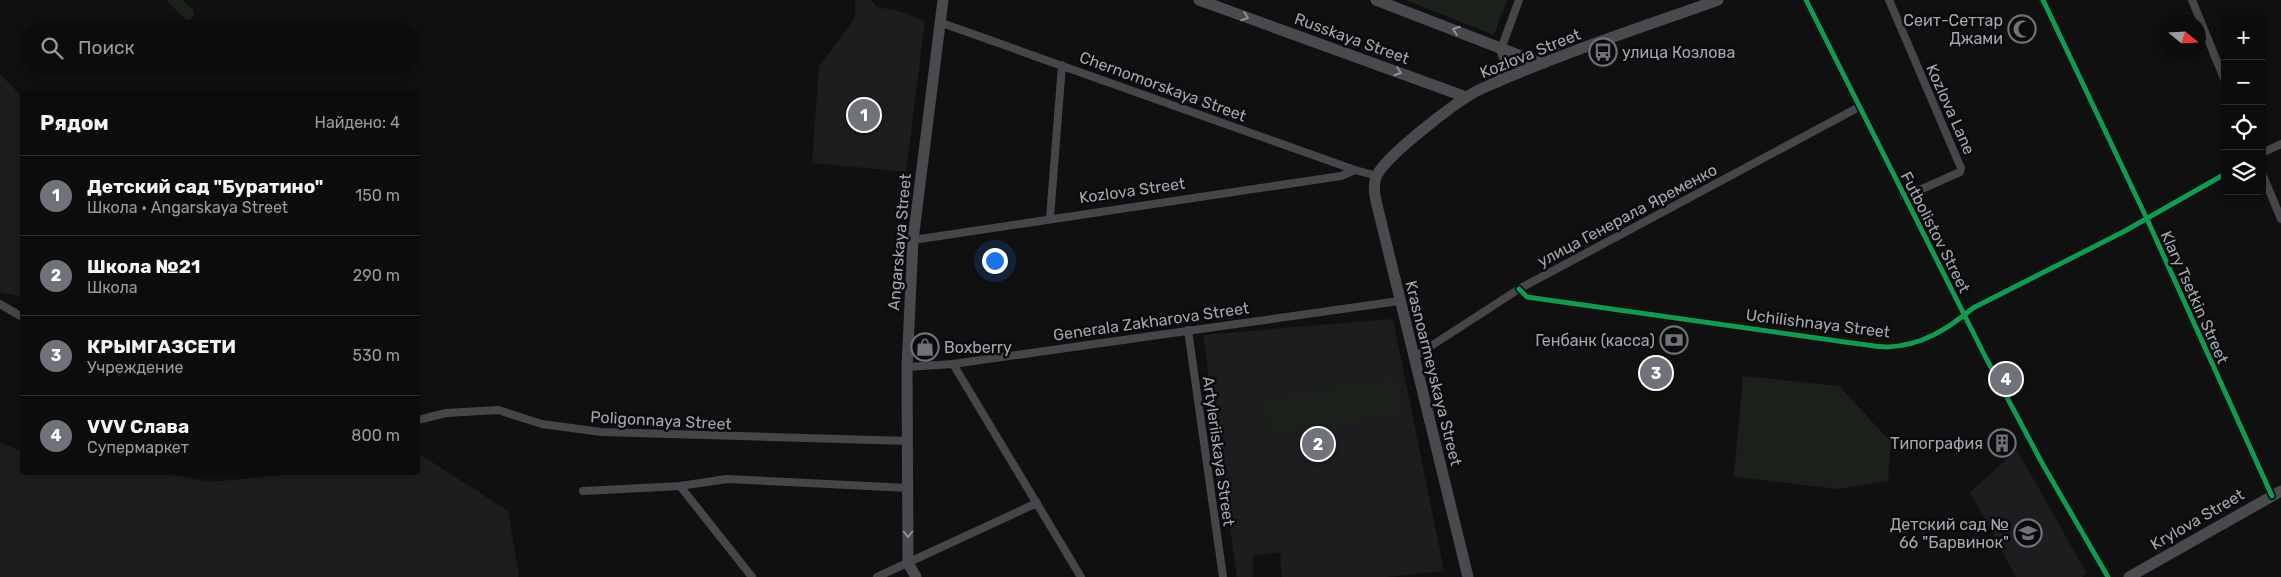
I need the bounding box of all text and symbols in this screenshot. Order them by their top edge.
street label: Russkaya Street [1292,9,1412,68]
one-way arrow [1240,11,1249,21]
place label: Сеит-Сеттар Джами [1903,11,2003,48]
mosque icon: Сеит-Сеттар Джами [2007,14,2037,44]
north arrow [2161,15,2206,60]
map controls [2221,15,2266,195]
button: + [2221,15,2266,60]
search box [20,20,420,75]
street label: Kozlova Street [1477,25,1583,82]
one-way arrow [1452,26,1461,36]
icon: search [38,34,66,62]
text: Поиск [78,36,135,59]
bus stop icon: улица Козлова [1588,37,1618,67]
place label: улица Козлова [1622,43,1735,62]
street label: Chernomorskaya Street [1077,47,1249,126]
button: − [2221,60,2266,105]
street label: Kozlova Lane [1922,61,1979,157]
one-way arrow [1393,66,1402,76]
pin: 1 [848,96,880,134]
button: locate [2221,105,2266,150]
text: Рядом [40,110,109,135]
text: Найдено: 4 [315,113,400,132]
button: layers [2221,150,2266,195]
street label: улица Генерала Яременко [1534,160,1720,271]
street label: Futbolistov Street [1897,168,1974,296]
street label: Angarskaya Street [884,173,915,311]
street label: Kozlova Street [1078,174,1186,207]
text: Детский сад "Буратино" [87,175,323,198]
text: 1 [52,186,60,205]
text: 150 m [355,186,400,205]
text: Школа · Angarskaya Street [87,198,288,217]
street label: Klary Tsetkin Street [2157,228,2232,367]
your location [982,248,1008,274]
text: Школа №21 [87,255,200,278]
text: 2 [51,266,61,285]
text: 290 m [353,266,400,285]
text: Школа [87,278,138,297]
street label: Krasnoarmeyskaya Street [1401,279,1466,468]
street label: Generala Zakharova Street [1052,298,1250,345]
street label: Uchilishnaya Street [1745,305,1891,342]
bank icon: Генбанк (касса) [1659,325,1689,355]
place label: Генбанк (касса) [1535,331,1655,350]
shop icon: Boxberry [910,332,940,362]
text: КРЫМГАЗСЕТИ [87,335,236,358]
place label: Boxberry [944,338,1012,357]
text: 3 [51,346,61,365]
text: 530 m [353,346,400,365]
pin: 3 [1640,354,1672,392]
text: Учреждение [87,358,184,377]
pin: 4 [1990,360,2022,398]
street label: Artyleriiskaya Street [1199,375,1238,527]
street label: Poligonnaya Street [590,407,732,434]
text: VVV Слава [87,415,189,438]
pin: 2 [1302,425,1334,463]
text: 4 [51,426,61,445]
text: 800 m [351,426,400,445]
building icon: Типография [1987,428,2017,458]
place label: Типография [1890,434,1983,453]
text: Супермаркет [87,438,189,457]
street label: Krylova Street [2147,485,2247,554]
place label: Детский сад № 66 "Барвинок" [1890,515,2009,552]
school or university icon: Детский сад № 66 "Барвинок" [2013,518,2043,548]
one-way arrow [903,530,913,538]

